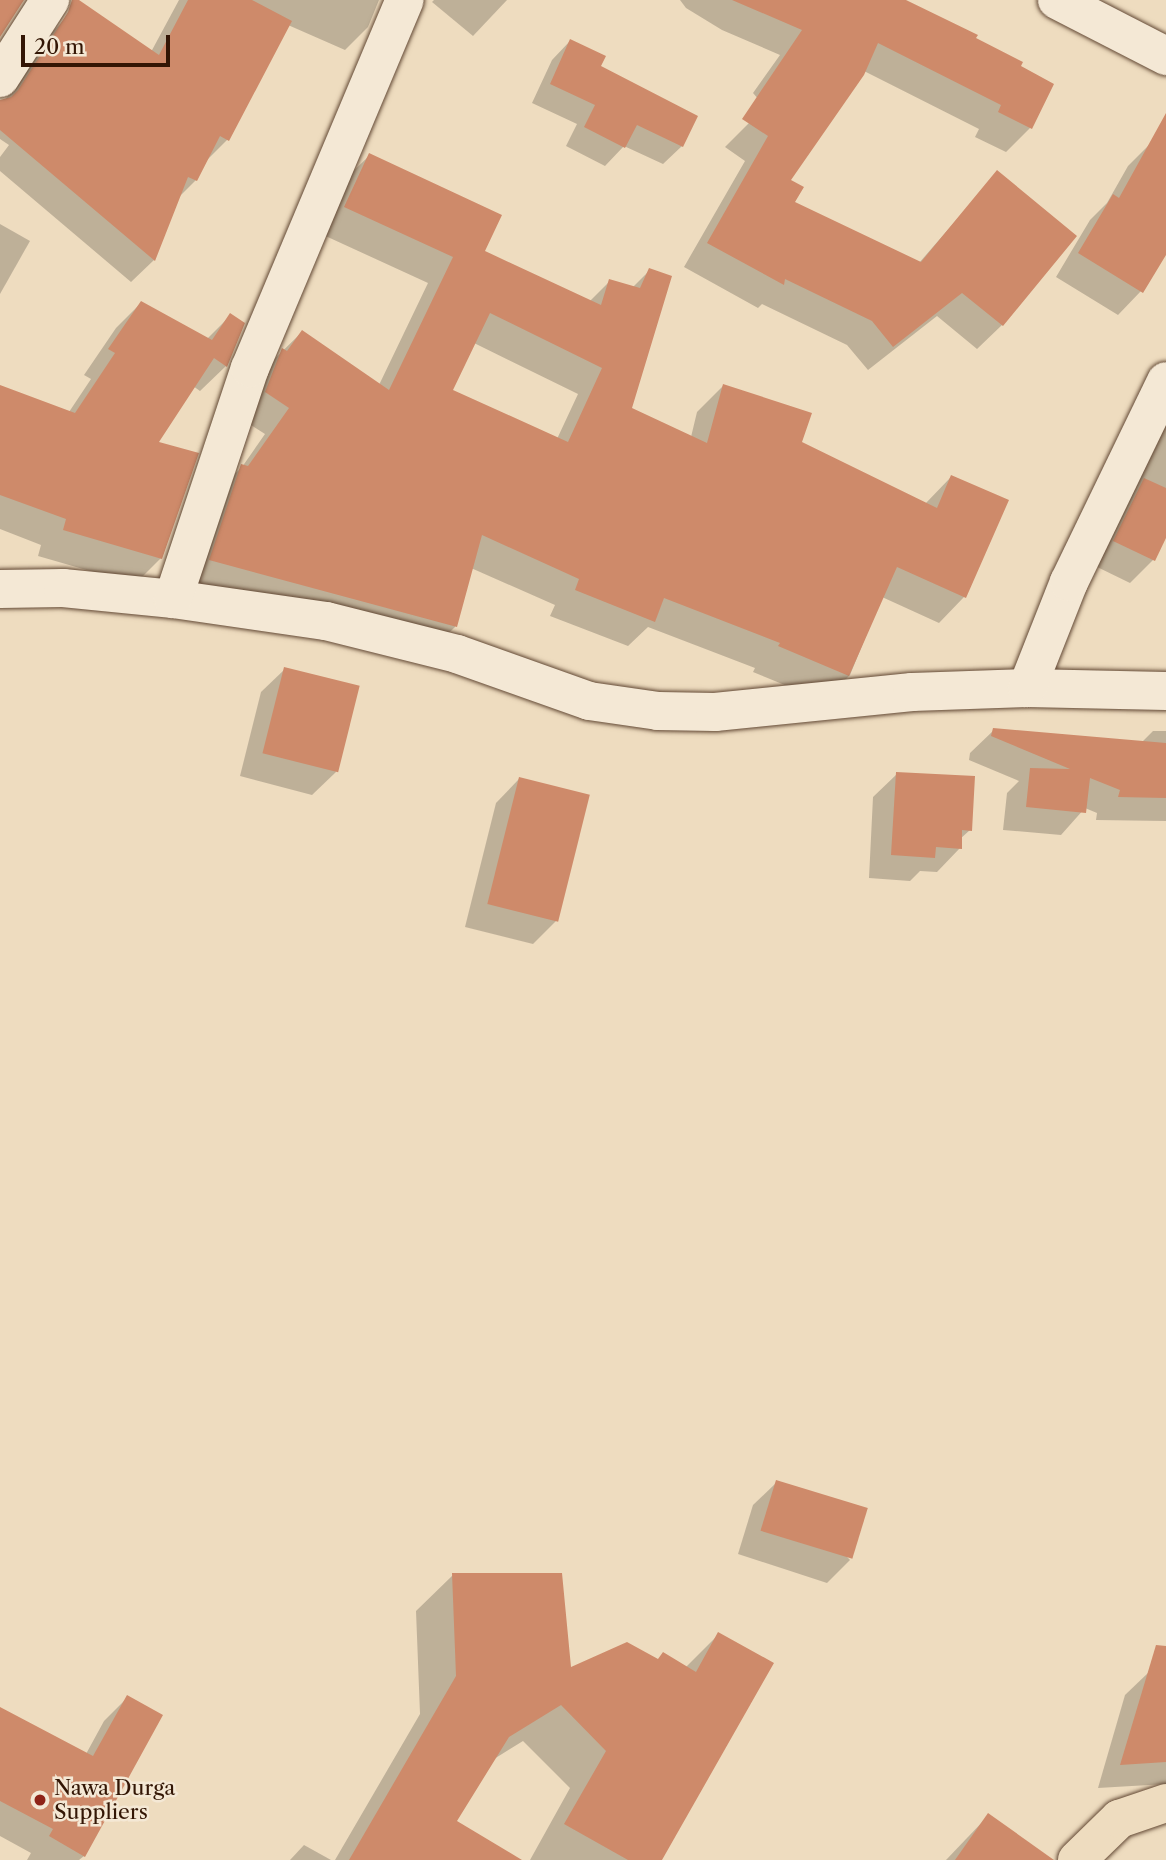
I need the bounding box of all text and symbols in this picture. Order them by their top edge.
scale bar [24,21,173,65]
text: 20 m [34,34,85,59]
place label: Nawa Durga Suppliers [54,1775,176,1825]
marker: Nawa Durga Suppliers [32,1792,48,1808]

